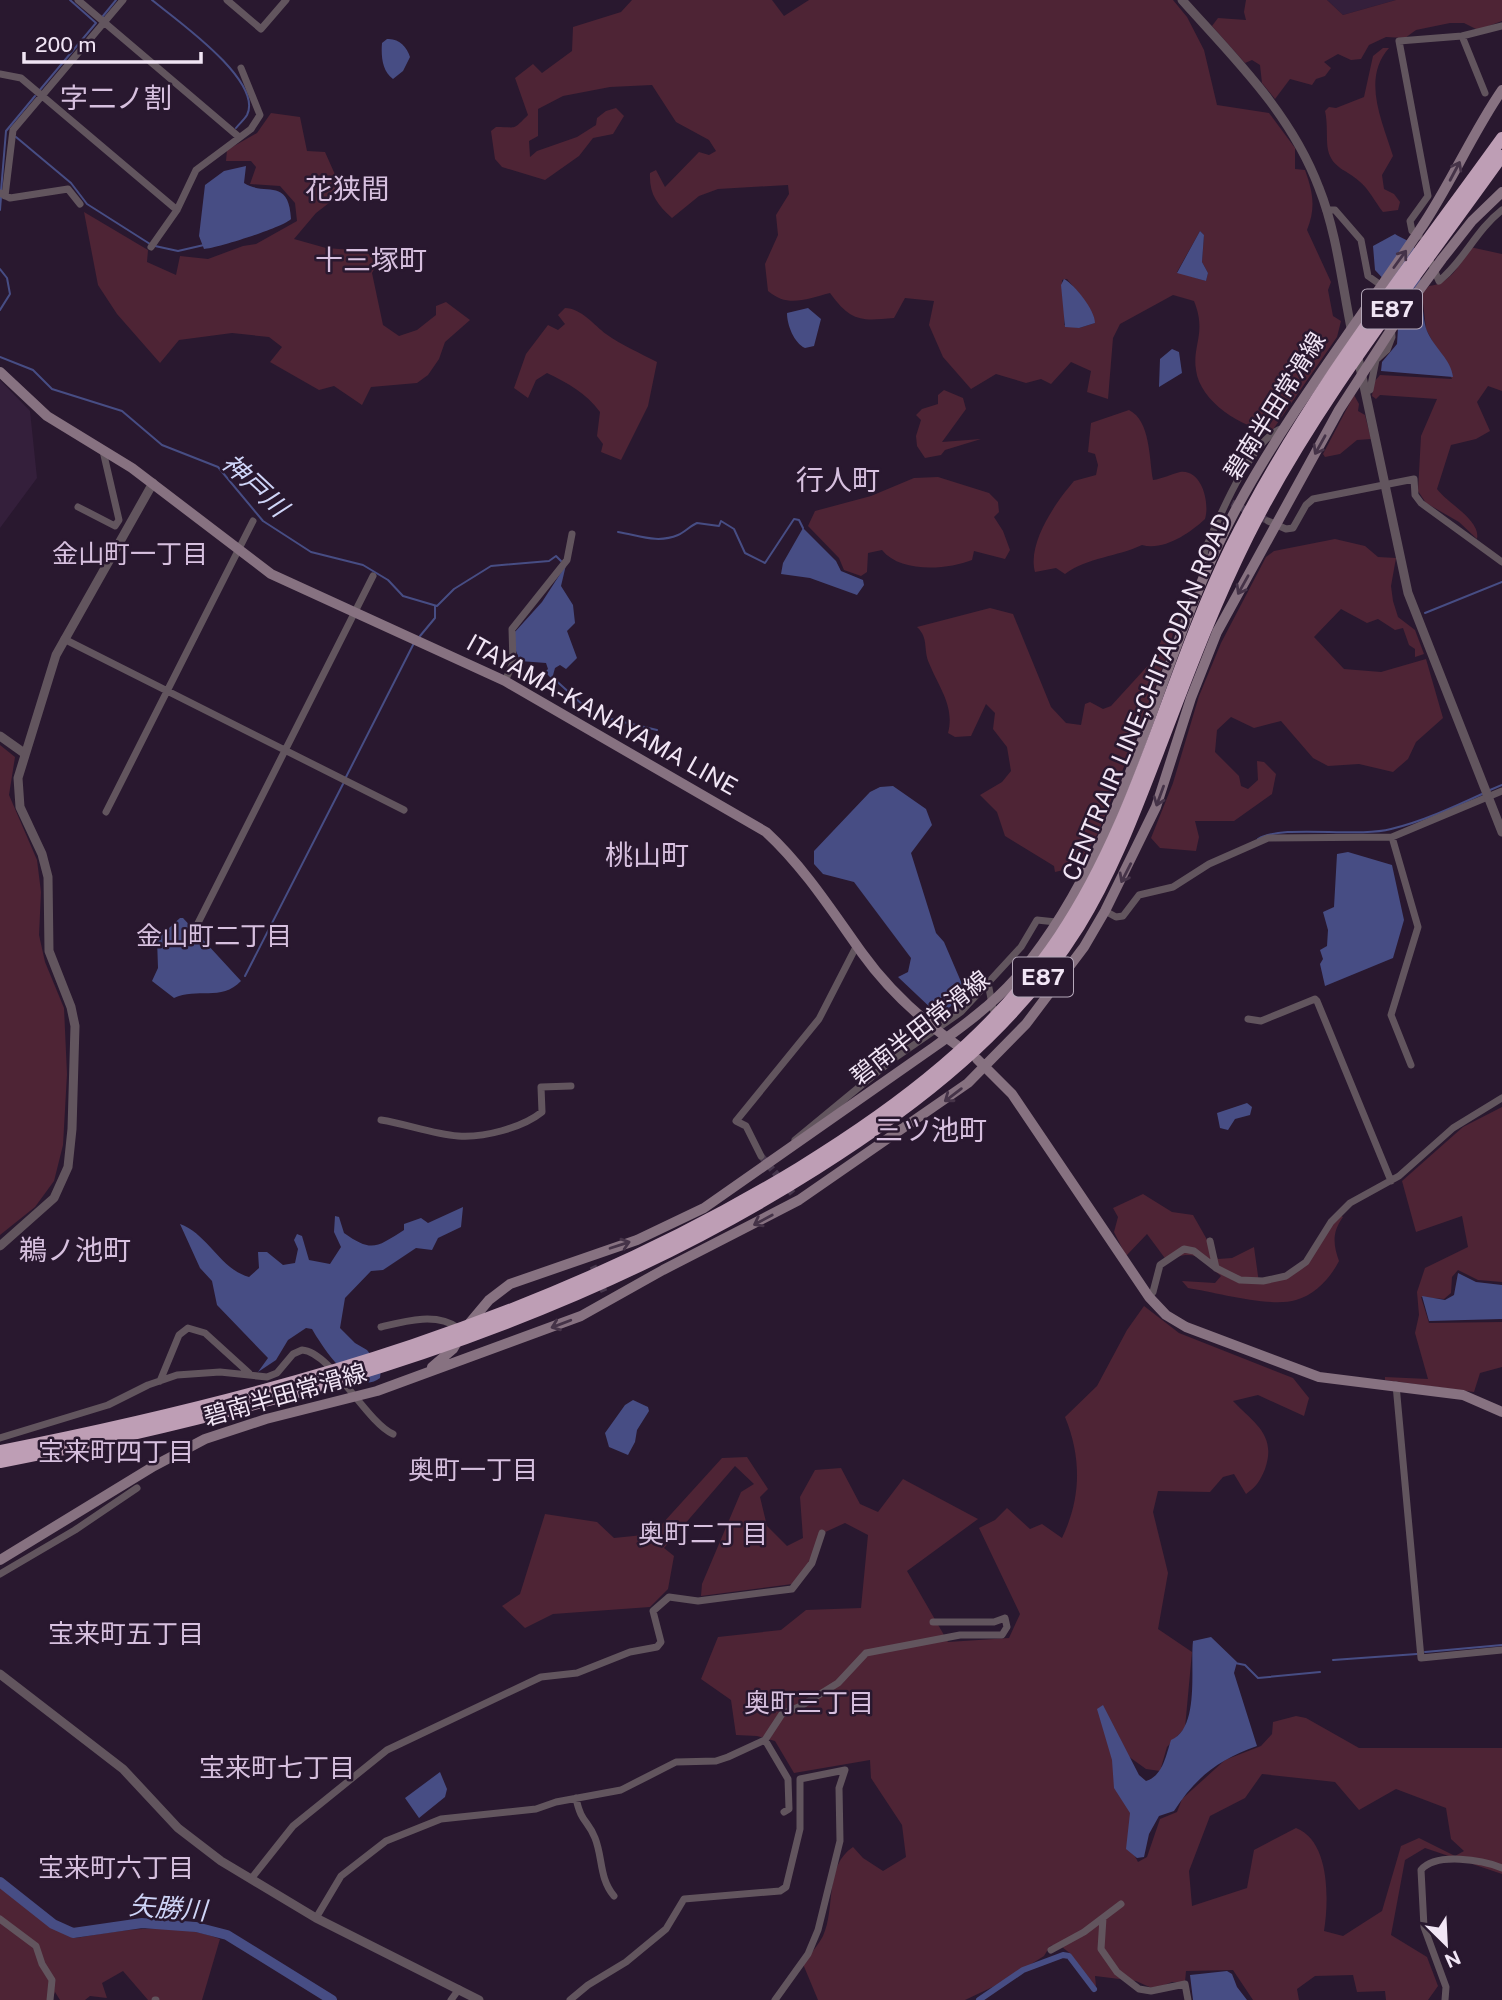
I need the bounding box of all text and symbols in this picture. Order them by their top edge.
scale bar [24,21,201,65]
text: 200 m [35,32,96,57]
district label: 字二ノ割 [60,81,172,114]
one-way arrow [1448,162,1462,182]
district label: 花狭間 [305,172,389,205]
district label: 十三塚町 [315,243,427,276]
one-way arrow [1393,250,1407,269]
road number: E87 [1362,290,1422,328]
street label: 碧南半田常滑線 [1218,327,1331,484]
one-way arrow [1313,434,1326,455]
water label: 神戸川 [216,447,297,525]
district label: 行人町 [796,463,880,496]
street label: CENTRAIR LINE;CHITAODAN ROAD [1056,509,1236,885]
district label: 金山町一丁目 [52,538,208,569]
one-way arrow [1236,574,1249,595]
street label: ITAYAMA-KANAYAMA LINE [462,628,743,800]
one-way arrow [1153,785,1166,807]
district label: 桃山町 [605,838,689,871]
one-way arrow [1118,862,1132,883]
district label: 金山町二丁目 [136,920,292,951]
road number: E87 [1013,958,1073,996]
street label: 碧南半田常滑線 [845,964,994,1090]
one-way arrow [944,1087,963,1102]
district label: 三ツ池町 [875,1113,987,1146]
one-way arrow [754,1213,774,1227]
district label: 鵜ノ池町 [19,1233,131,1266]
one-way arrow [609,1238,631,1250]
one-way arrow [551,1319,573,1331]
street label: 碧南半田常滑線 [200,1357,369,1431]
district label: 宝来町四丁目 [38,1436,194,1467]
district label: 奥町一丁目 [408,1454,538,1485]
district label: 奥町二丁目 [638,1518,768,1549]
district label: 宝来町五丁目 [48,1618,204,1649]
district label: 奥町三丁目 [744,1687,874,1718]
district label: 宝来町七丁目 [199,1752,355,1783]
district label: 宝来町六丁目 [38,1852,194,1883]
water label: 矢勝川 [128,1889,211,1926]
north arrow [1411,1909,1481,1979]
text: N [1442,1946,1464,1973]

